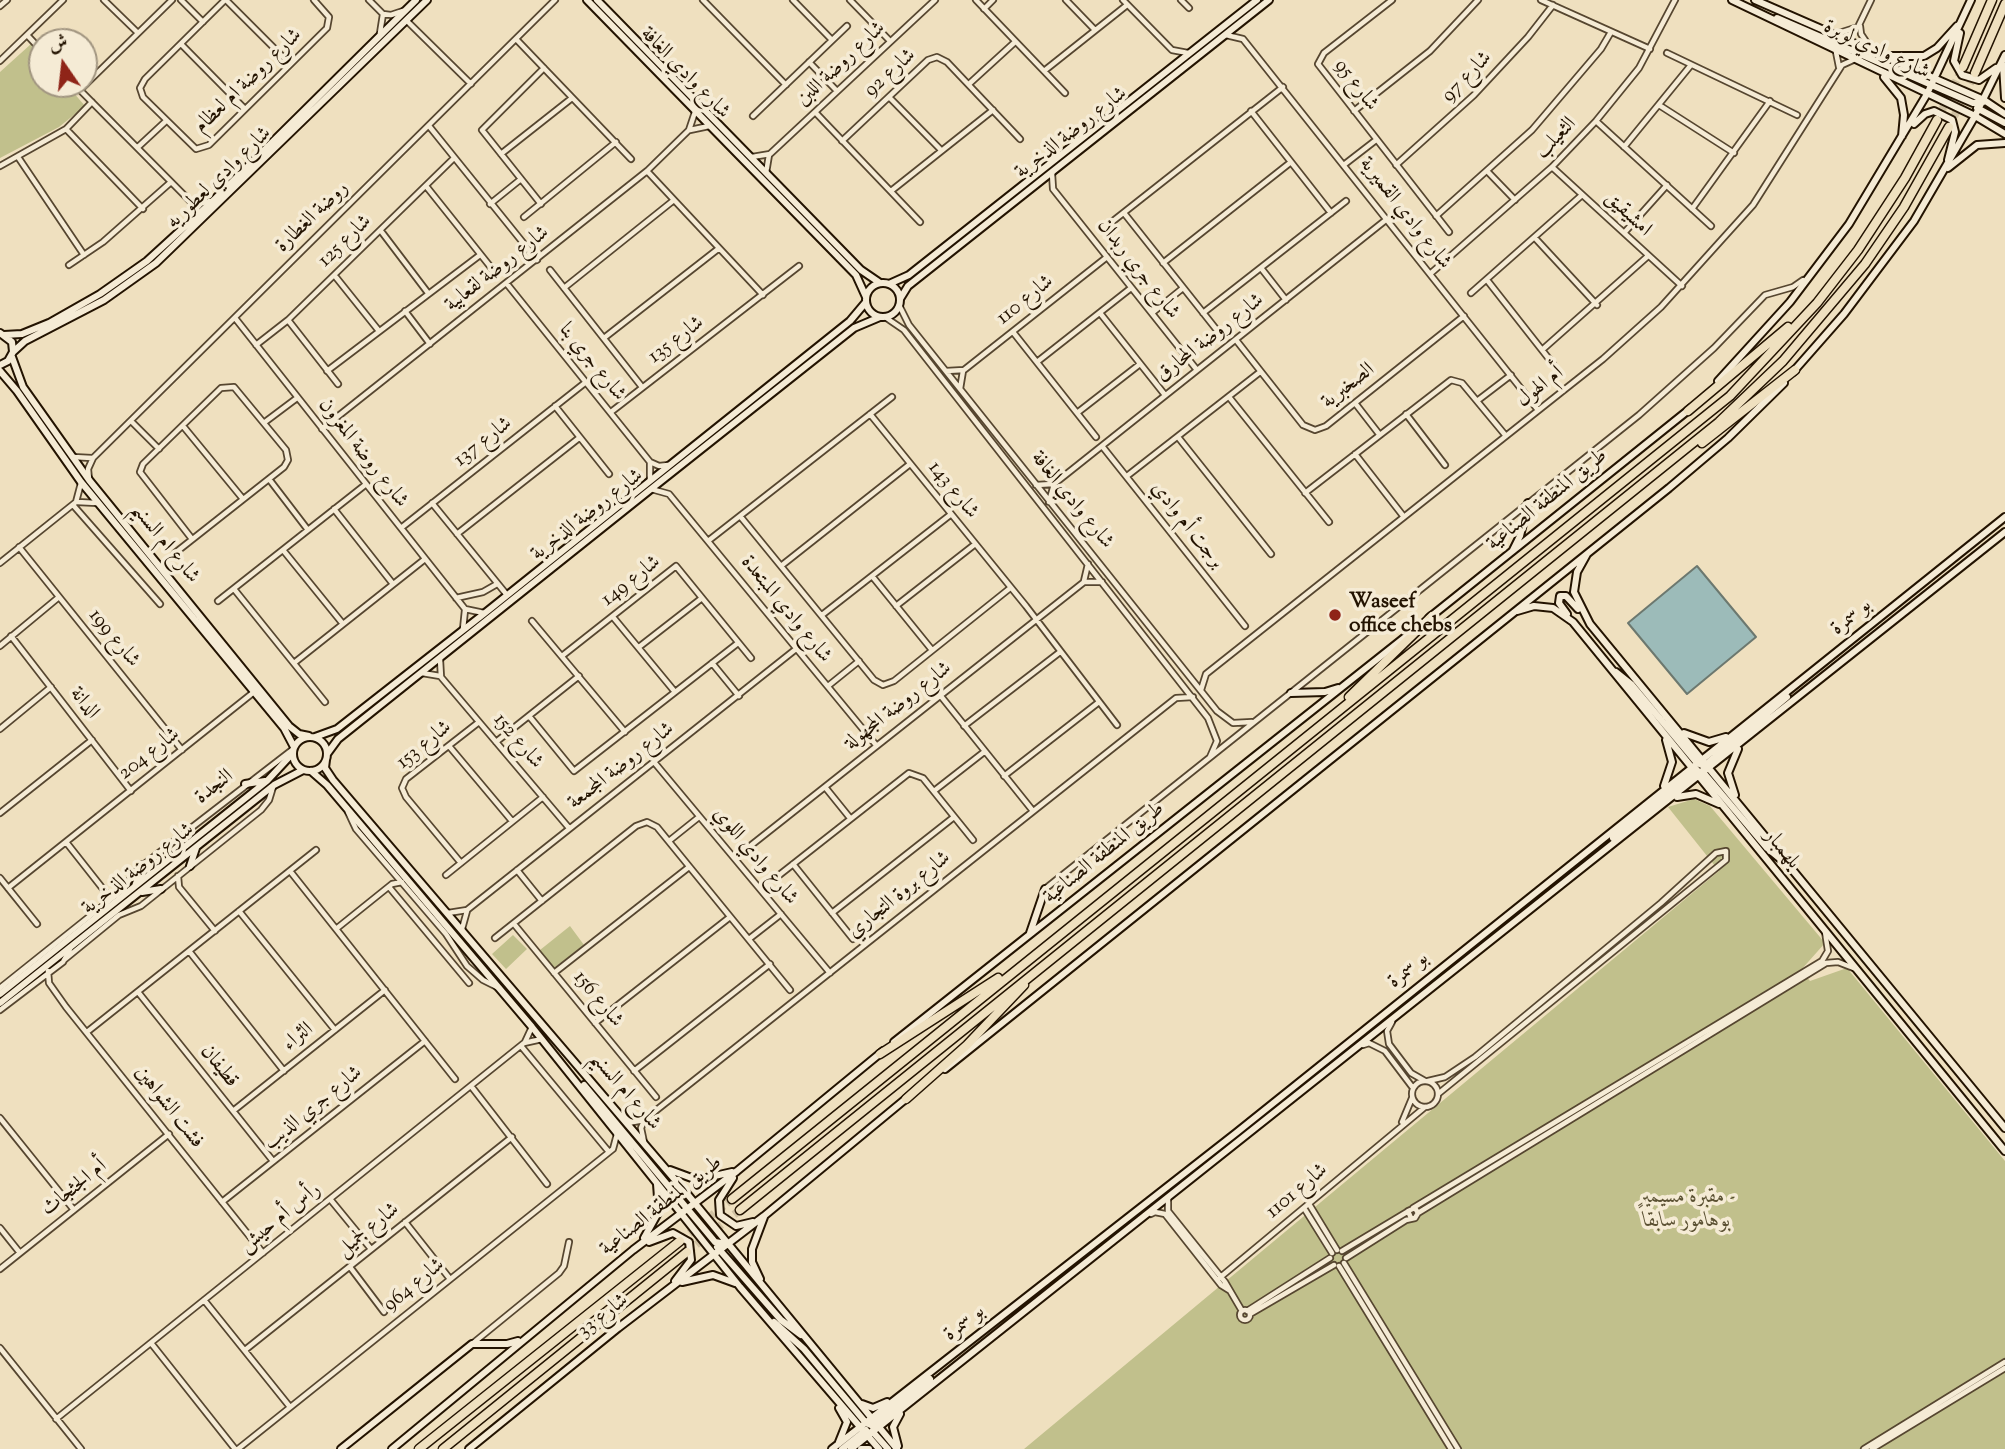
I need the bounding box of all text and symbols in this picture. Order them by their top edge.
street label: شارع وادي لوبرة [1819,15,1933,87]
street label: شارع روضة اللبن [792,17,892,113]
street label: شارع وادي الغافة [634,23,734,125]
street label: شارع روضة ام لعظام [190,24,308,140]
north arrow [28,28,98,98]
text: ش [46,29,71,59]
street label: شارع 92 [860,44,922,104]
street label: شارع 97 [1438,47,1498,109]
street label: شارع 95 [1327,55,1383,117]
street label: شارع روضة الذخرية [1011,82,1133,186]
street label: الثعيلب [1531,113,1583,165]
street label: شارع وادي لعطوريه [162,122,278,236]
street label: شارع وادي القميرية [1352,153,1456,275]
street label: روضة الغطارة [271,177,355,259]
street label: امشيقيق [1598,187,1656,243]
street label: شارع 125 [314,210,378,274]
street label: شارع جري ربدان [1090,215,1184,325]
street label: شارع روضة لقعابية [441,221,555,319]
street label: شارع 110 [992,270,1060,332]
street label: شارع روضة المحارق [1152,289,1270,389]
street label: شارع 135 [644,312,710,370]
street label: شارع جري بنا [552,319,630,407]
street label: الصخبرية [1317,358,1381,416]
street label: أم الهول [1512,362,1570,414]
street label: شارع روضة المغرون [311,394,413,514]
street label: شارع 137 [450,412,518,474]
street label: طريق المنطقة الصناعية [1482,445,1614,557]
street label: شارع وادي الغافة [1024,447,1118,555]
street label: شارع 143 [921,457,983,525]
street label: شارع روضة الذخرية [527,464,649,568]
street label: برجت أم وادي [1144,477,1228,575]
street label: شارع ام السنيم [124,499,204,589]
street label: شارع 149 [597,551,667,613]
street label: شارع وادي المبتعدة [734,551,836,669]
place label: Waseef office chebs [1349,590,1452,640]
street label: بو سمرة [1826,594,1878,642]
street label: شارع 199 [82,605,144,673]
marker: Waseef office chebs [1327,607,1343,623]
street label: شارع روضة المجهولة [840,657,958,757]
street label: الدانة [63,683,103,725]
street label: شارع 152 [486,709,548,775]
street label: شارع 153 [392,716,458,776]
street label: شارع روضة المجمعة [564,718,680,816]
street label: شارع 204 [114,723,186,787]
street label: النجدة [191,765,239,811]
street label: طريق المنطقة الصناعية [1039,798,1171,910]
street label: شارع وادي اللوي [706,803,802,911]
street label: شارع روضة الذخرية [78,818,200,922]
street label: بلهمبار [1757,825,1805,875]
street label: شارع بروة التجاري [843,847,957,945]
street label: بو سمرة [1383,947,1435,995]
street label: شارع 156 [567,967,627,1033]
street label: الثراء [279,1018,319,1058]
street label: قطيفان [193,1041,243,1093]
street label: شارع ام السنيم [583,1047,665,1137]
street label: فشت الشواهين [128,1061,208,1155]
street label: شارع جري الذيب [259,1061,369,1157]
street label: طريق المنطقة الصناعية [596,1151,728,1263]
street label: أم الجثجاث [37,1155,113,1223]
street label: شارع 1101 [1262,1159,1334,1225]
street label: رأس أم حيش [235,1178,327,1260]
park label: مقبرة مسيمير - بوهامور سابقاً [1639,1185,1735,1235]
street label: شارع لجميل [333,1198,405,1264]
street label: شارع 964 [379,1254,451,1318]
street label: شارع 33 [573,1289,635,1345]
street label: بو سمرة [939,1300,991,1348]

